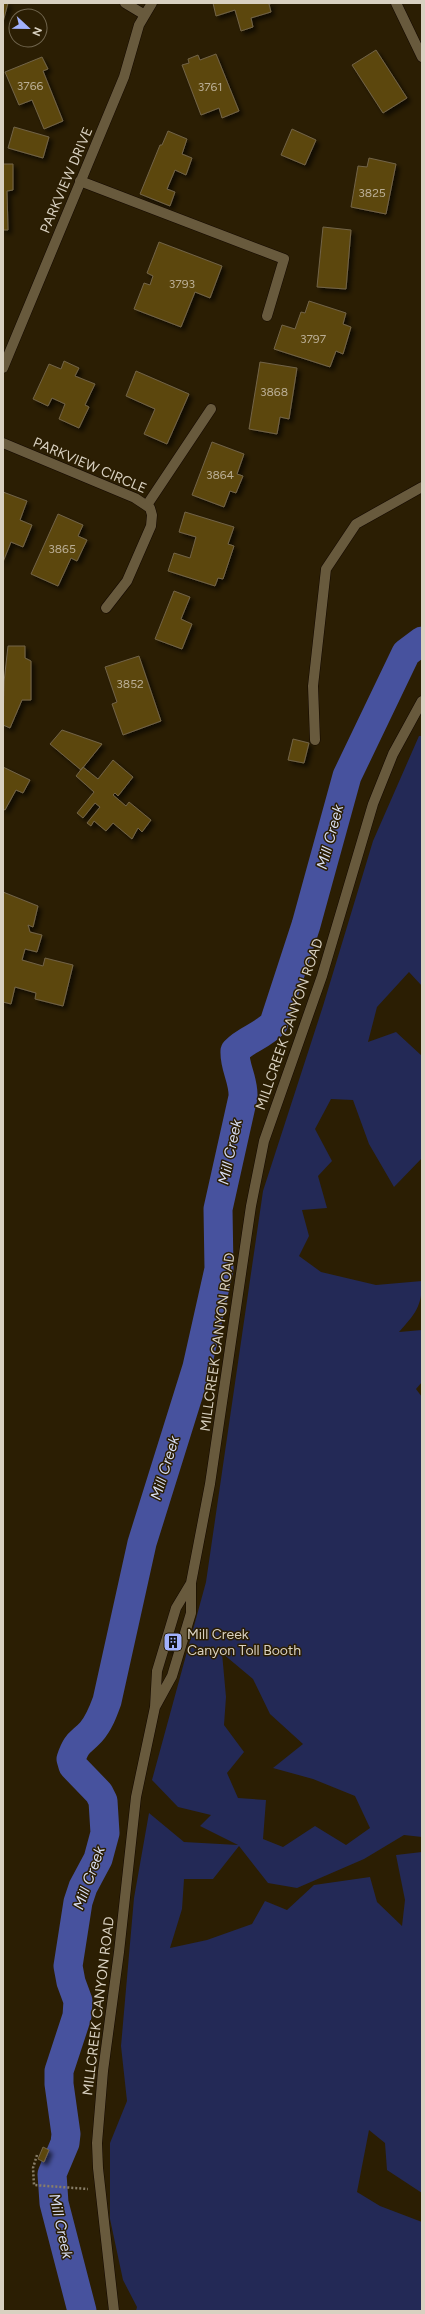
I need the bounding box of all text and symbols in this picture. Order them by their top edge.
north arrow [8,8,48,48]
text: N [29,25,44,38]
house number: 3766 [17,79,43,93]
house number: 3761 [198,80,222,94]
street label: PARKVIEW DRIVE [36,125,97,236]
house number: 3825 [358,186,386,200]
house number: 3793 [169,277,195,291]
house number: 3797 [300,332,327,346]
house number: 3868 [260,385,288,399]
street label: PARKVIEW CIRCLE [30,434,149,497]
house number: 3864 [206,468,235,482]
house number: 3865 [48,542,76,556]
house number: 3852 [116,677,144,691]
water label: Mill Creek [313,802,347,871]
street label: MILLCREEK CANYON ROAD [252,936,327,1112]
water label: Mill Creek [214,1117,246,1186]
street label: MILLCREEK CANYON ROAD [197,1252,238,1433]
water label: Mill Creek [147,1433,183,1502]
place label: Mill Creek Canyon Toll Booth [187,1626,301,1659]
building icon: Mill Creek Canyon Toll Booth [162,1631,184,1653]
water label: Mill Creek [69,1843,109,1912]
street label: MILLCREEK CANYON ROAD [79,1916,118,2097]
water label: Mill Creek [45,2192,77,2261]

